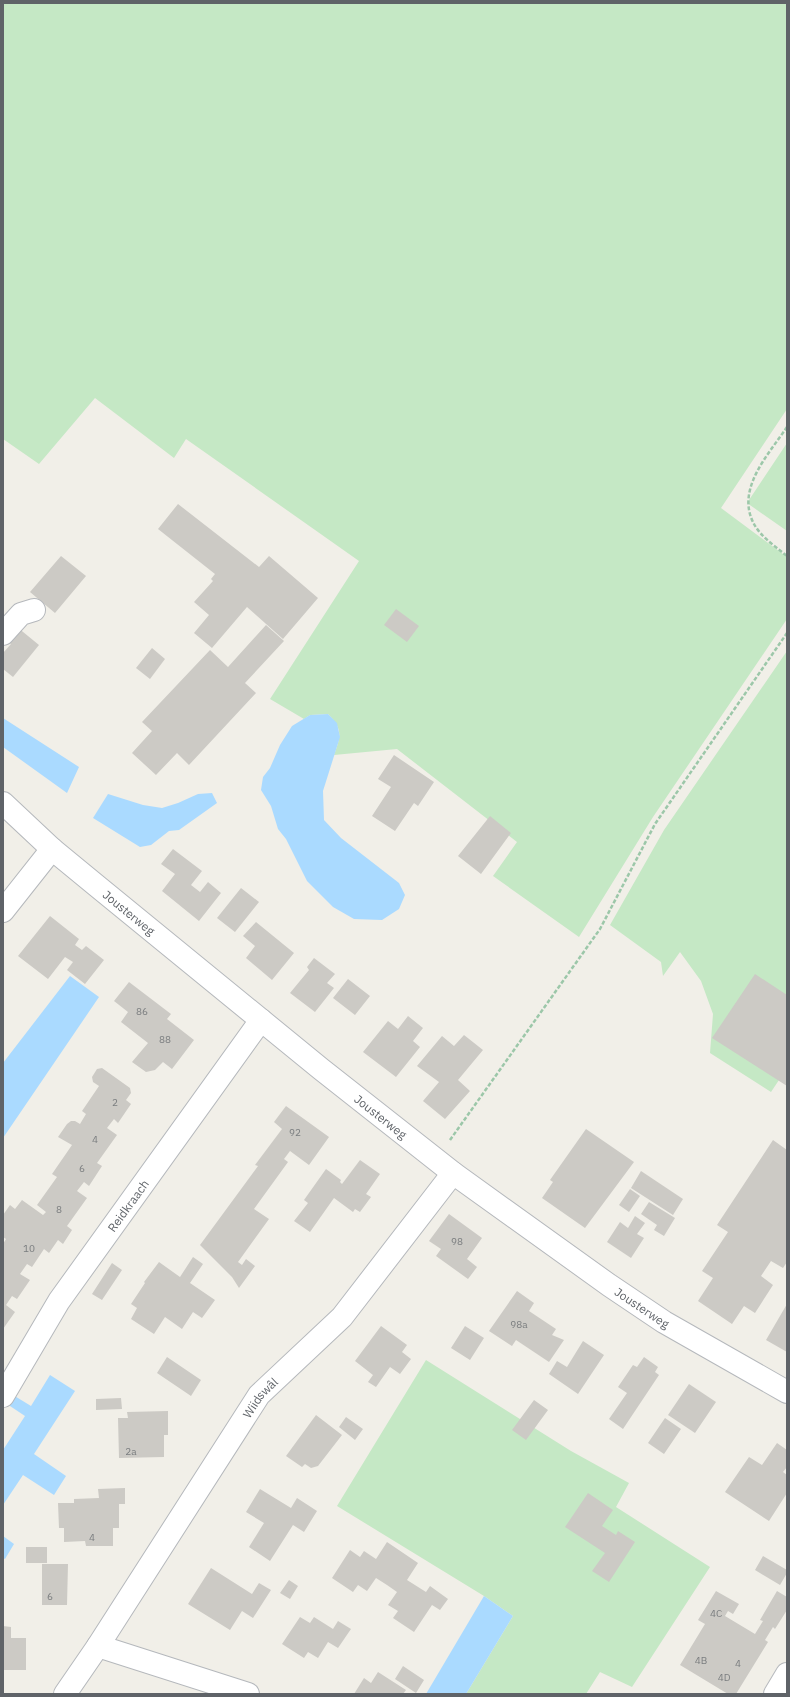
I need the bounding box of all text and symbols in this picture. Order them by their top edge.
street label: Jousterweg [100,887,159,938]
house number: 86 [136,1005,148,1018]
house number: 88 [159,1033,171,1046]
street label: Jousterweg [352,1091,411,1142]
house number: 2 [112,1096,118,1109]
house number: 92 [289,1126,301,1139]
house number: 4 [92,1133,98,1146]
house number: 6 [79,1162,85,1175]
street label: Reidkraach [104,1176,151,1234]
house number: 8 [56,1203,62,1216]
house number: 98 [451,1235,463,1248]
house number: 10 [23,1242,35,1255]
street label: Jousterweg [612,1284,673,1331]
house number: 98a [510,1318,528,1331]
street label: Wiidswâl [239,1374,281,1421]
house number: 2a [125,1445,137,1458]
house number: 4 [89,1531,95,1544]
house number: 6 [47,1590,53,1603]
house number: 4C [710,1607,722,1620]
house number: 4B [695,1654,707,1667]
house number: 4 [735,1657,741,1670]
house number: 4D [718,1671,731,1684]

